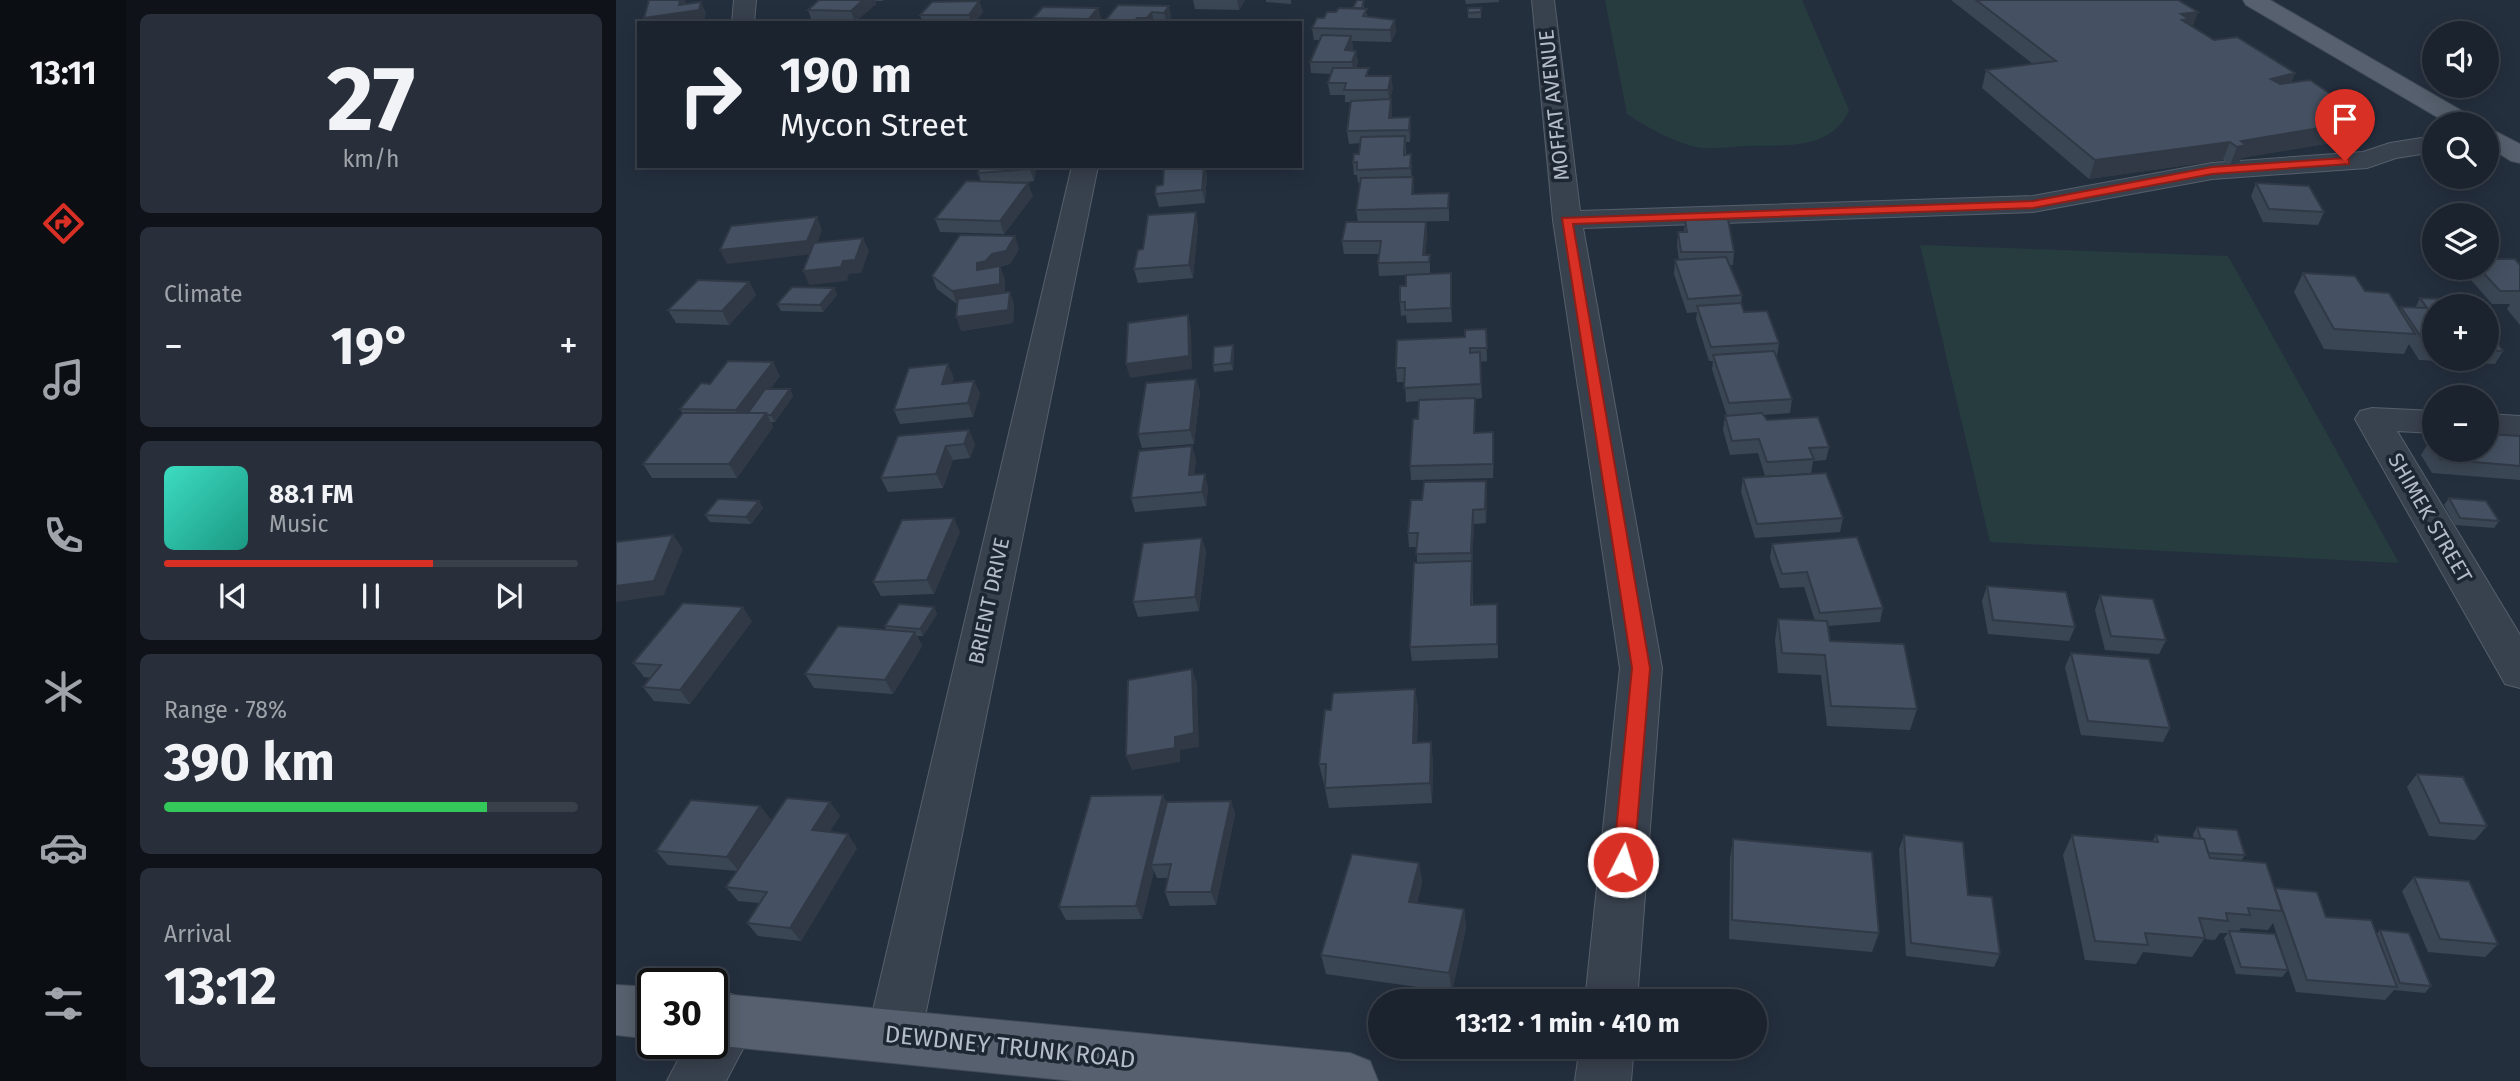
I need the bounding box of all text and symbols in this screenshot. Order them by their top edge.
map controls [2422,21,2499,462]
button: sound [2422,21,2499,98]
street label: MOFFAT AVENUE [1533,28,1575,182]
text: 27 [327,45,415,154]
text: 190 m [780,46,912,105]
icon: right [665,49,756,140]
text: 13:11 [29,54,97,92]
pin [2315,89,2375,161]
icon: arrive [2326,100,2364,138]
text: Mycon Street [780,106,968,144]
button: search [2422,112,2499,189]
text: km/h [343,145,399,173]
icon: directions [39,199,88,248]
button: layers [2422,203,2499,280]
text: Climate [164,280,243,308]
button: + [2422,294,2499,371]
text: 19° [331,315,411,378]
text: − [164,323,183,369]
text: + [559,323,578,369]
icon: music [39,355,88,404]
button: − [2422,385,2499,462]
street label: SHIMEK STREET [2382,449,2478,588]
text: 88.1 FM [269,479,354,510]
text: Music [269,510,329,538]
icon: phone [39,511,88,560]
street label: BRIENT DRIVE [963,535,1015,667]
icon: previous [214,577,252,615]
icon: pause [352,577,390,615]
icon: next [490,577,528,615]
icon: climate [39,667,88,716]
text: Range · 78% [164,696,287,724]
text: 390 km [164,731,335,794]
icon: car [39,823,88,872]
position arrow [1586,825,1660,899]
text: Arrival [164,920,231,948]
text: 13:12 [164,955,277,1018]
speed limit sign: 30 [637,968,728,1059]
icon: filters [39,979,88,1028]
text: 13:12 · 1 min · 410 m [1455,1008,1680,1039]
street label: DEWDNEY TRUNK ROAD [883,1020,1137,1074]

